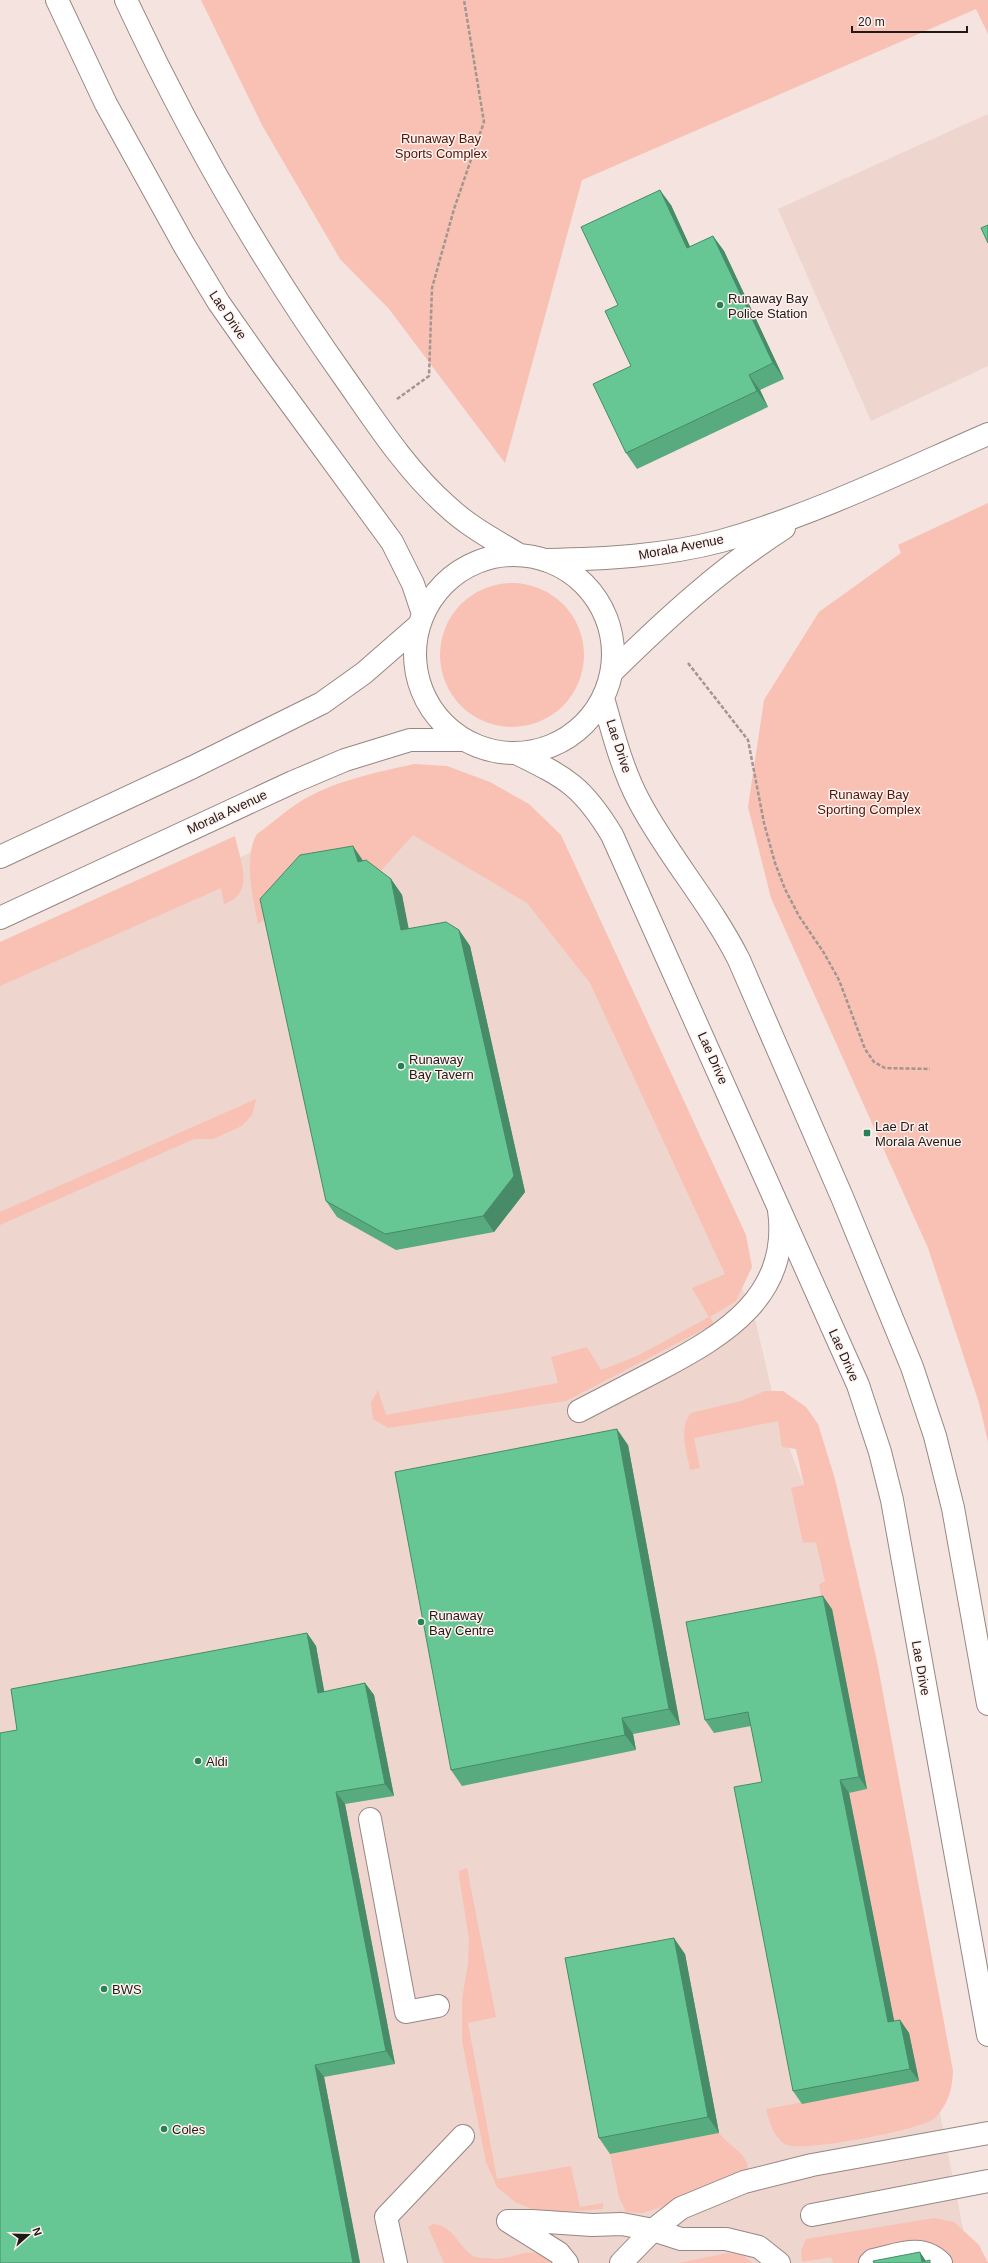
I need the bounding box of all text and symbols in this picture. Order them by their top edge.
scale bar [852,8,967,34]
text: 20 m [858,15,885,29]
park label: Runaway Bay Sports Complex [395,131,488,161]
street label: Lae Drive [206,288,250,342]
place label: Runaway Bay Police Station [728,291,809,321]
marker: Runaway Bay Police Station [715,300,725,310]
street label: Morala Avenue [637,531,725,563]
street label: Lae Drive [603,717,635,775]
street label: Morala Avenue [185,787,269,837]
park label: Runaway Bay Sporting Complex [817,787,921,817]
street label: Lae Drive [695,1030,731,1086]
place label: Runaway Bay Tavern [409,1052,474,1082]
marker: Runaway Bay Tavern [396,1061,406,1071]
place label: Lae Dr at Morala Avenue [875,1119,962,1149]
marker: Lae Dr at Morala Avenue [862,1128,872,1138]
street label: Lae Drive [826,1327,862,1383]
place label: Runaway Bay Centre [429,1608,494,1638]
marker: Runaway Bay Centre [416,1617,426,1627]
street label: Lae Drive [909,1639,933,1697]
place label: Aldi [206,1754,228,1769]
marker: Aldi [193,1756,203,1766]
place label: BWS [112,1982,142,1997]
marker: BWS [99,1984,109,1994]
place label: Coles [172,2122,206,2137]
marker: Coles [159,2124,169,2134]
north arrow [8,2215,48,2255]
text: N [30,2226,44,2237]

